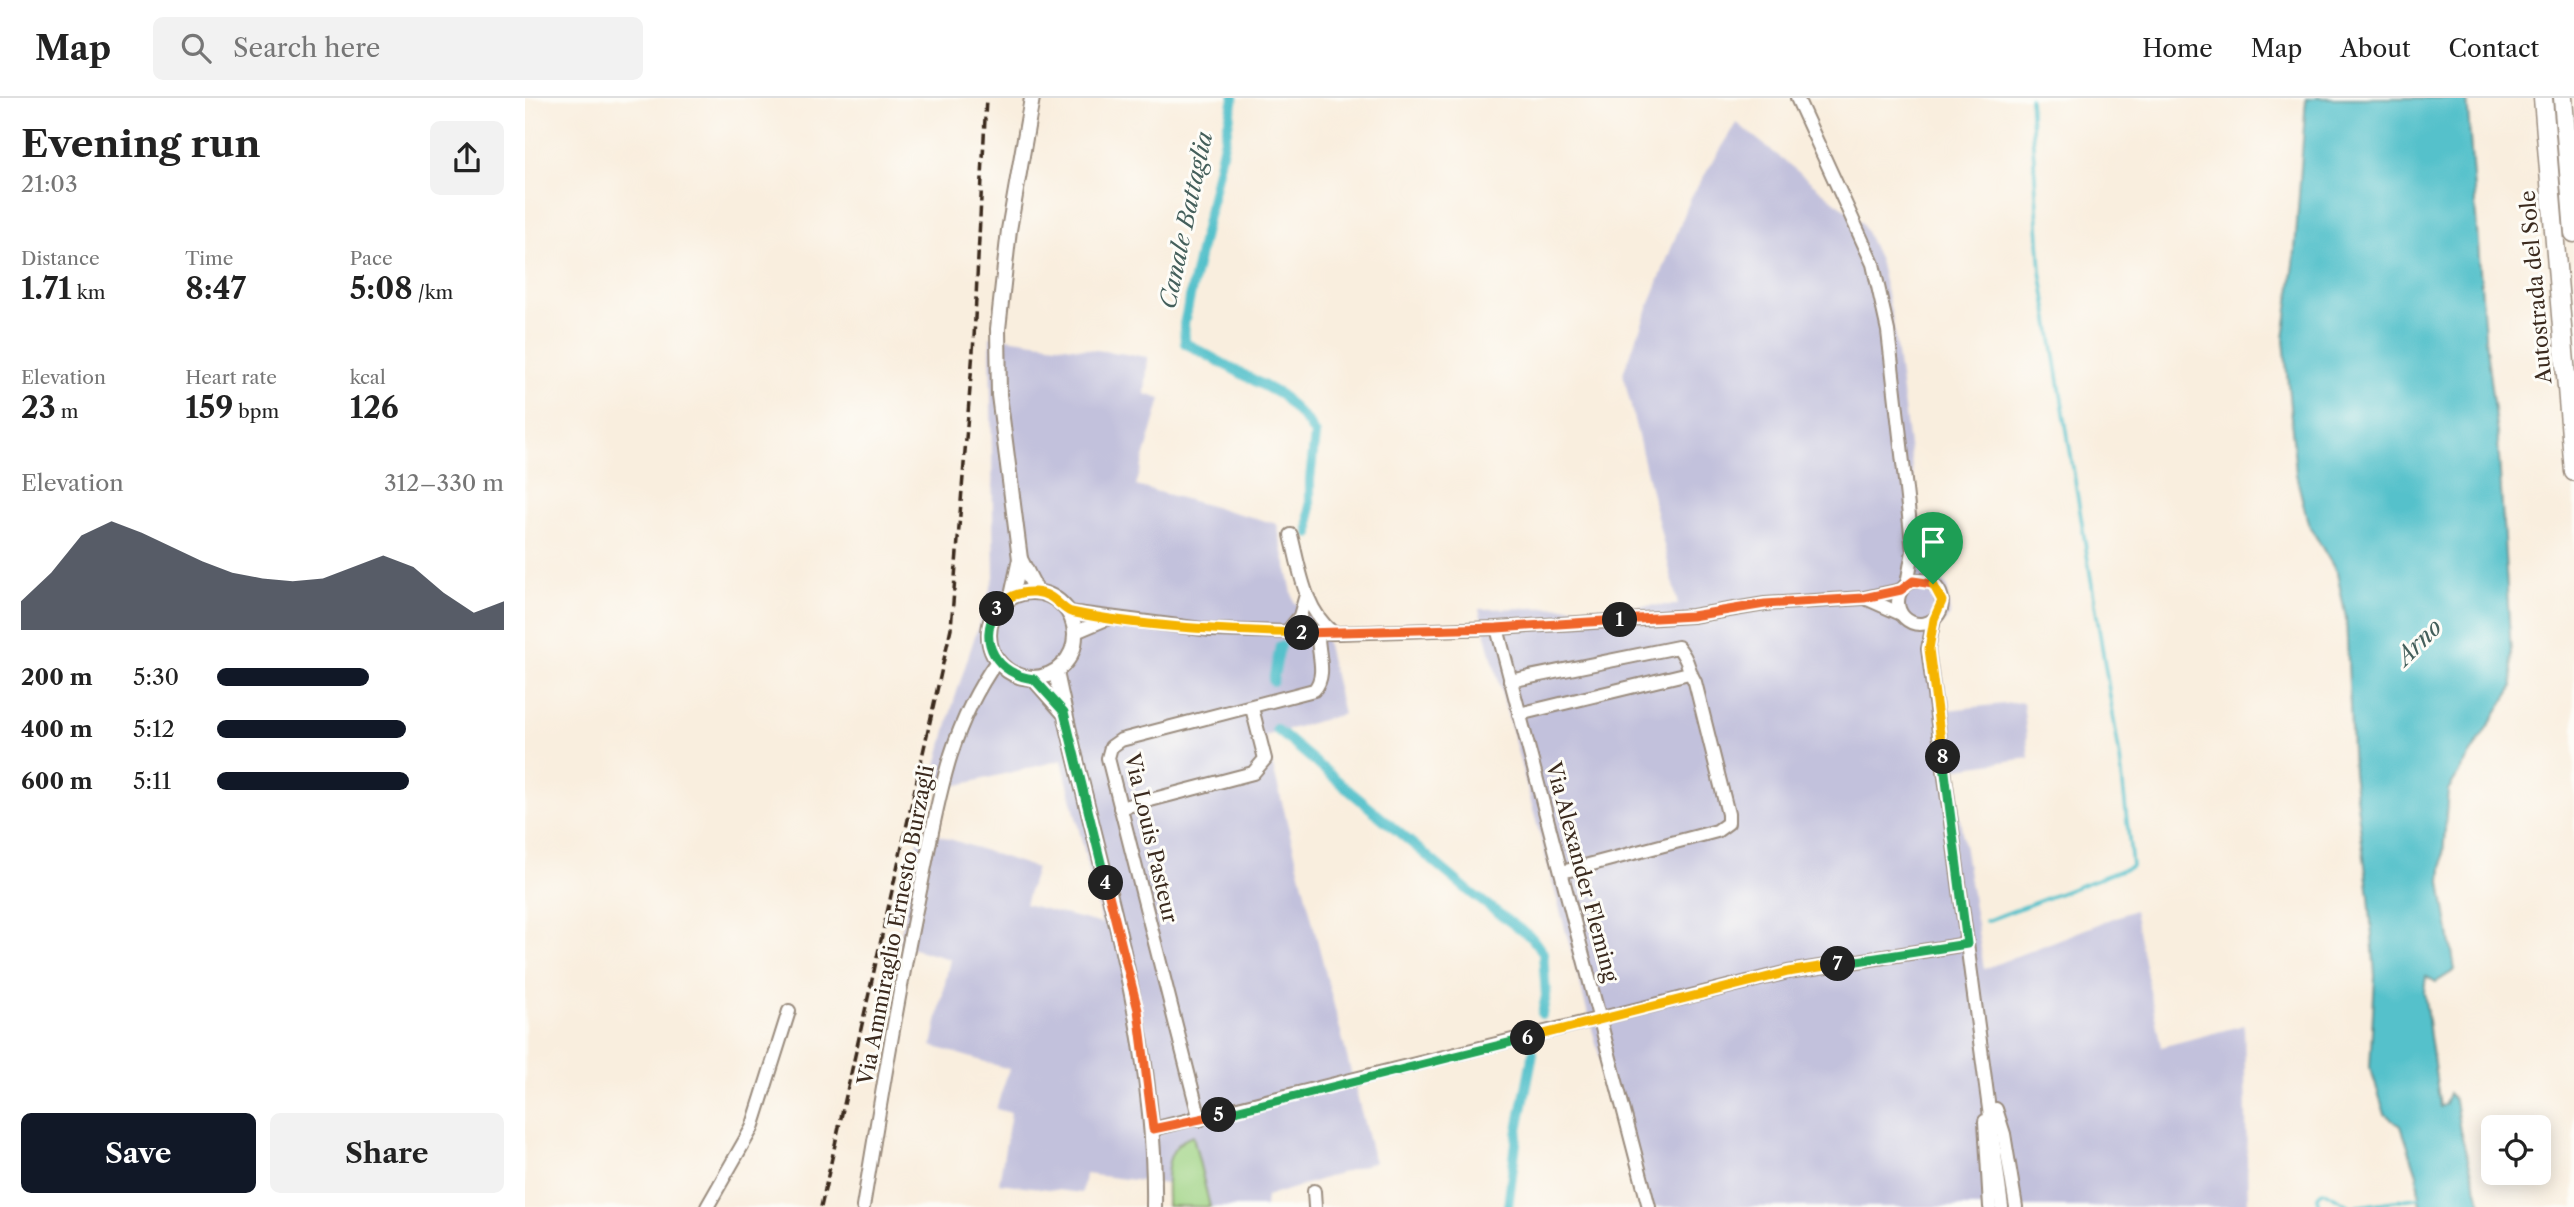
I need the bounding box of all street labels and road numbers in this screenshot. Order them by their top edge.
street label: Autostrada del Sole [2515,189,2556,386]
street label: Via Louis Pasteur [1120,750,1183,925]
street label: Via Alexander Fleming [1541,758,1624,985]
street label: Via Ammiraglio Ernesto Burzagli [852,763,939,1088]

